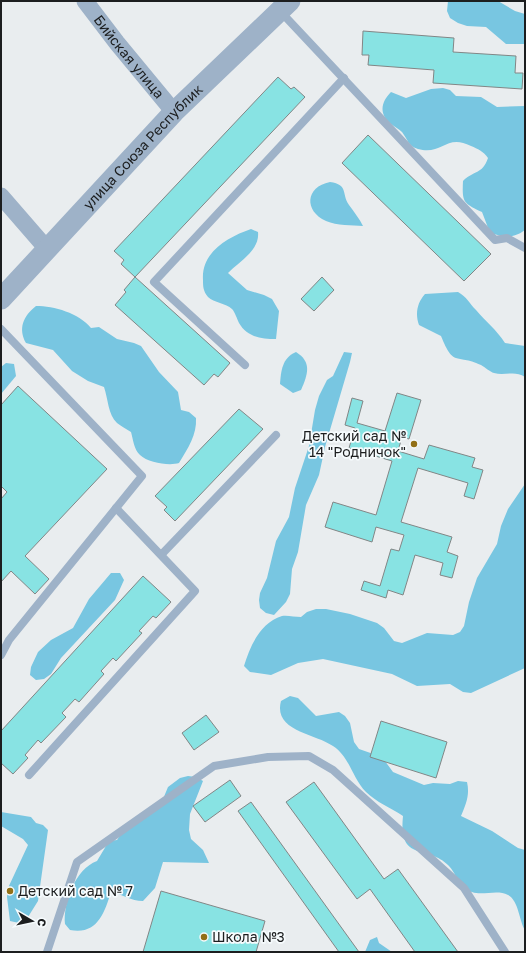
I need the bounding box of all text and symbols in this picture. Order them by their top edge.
street label: Бийская улица [91,11,168,102]
street label: улица Союза Республик [79,80,206,213]
place label: Детский сад № 14 "Родничок" [302,427,407,460]
marker: Детский сад № 14 "Родничок" [409,439,419,449]
place label: Детский сад № 7 [18,882,133,899]
marker: Детский сад № 7 [5,886,15,896]
north arrow [12,901,52,941]
text: С [35,918,49,928]
place label: Школа №3 [212,928,285,945]
marker: Школа №3 [199,932,209,942]

